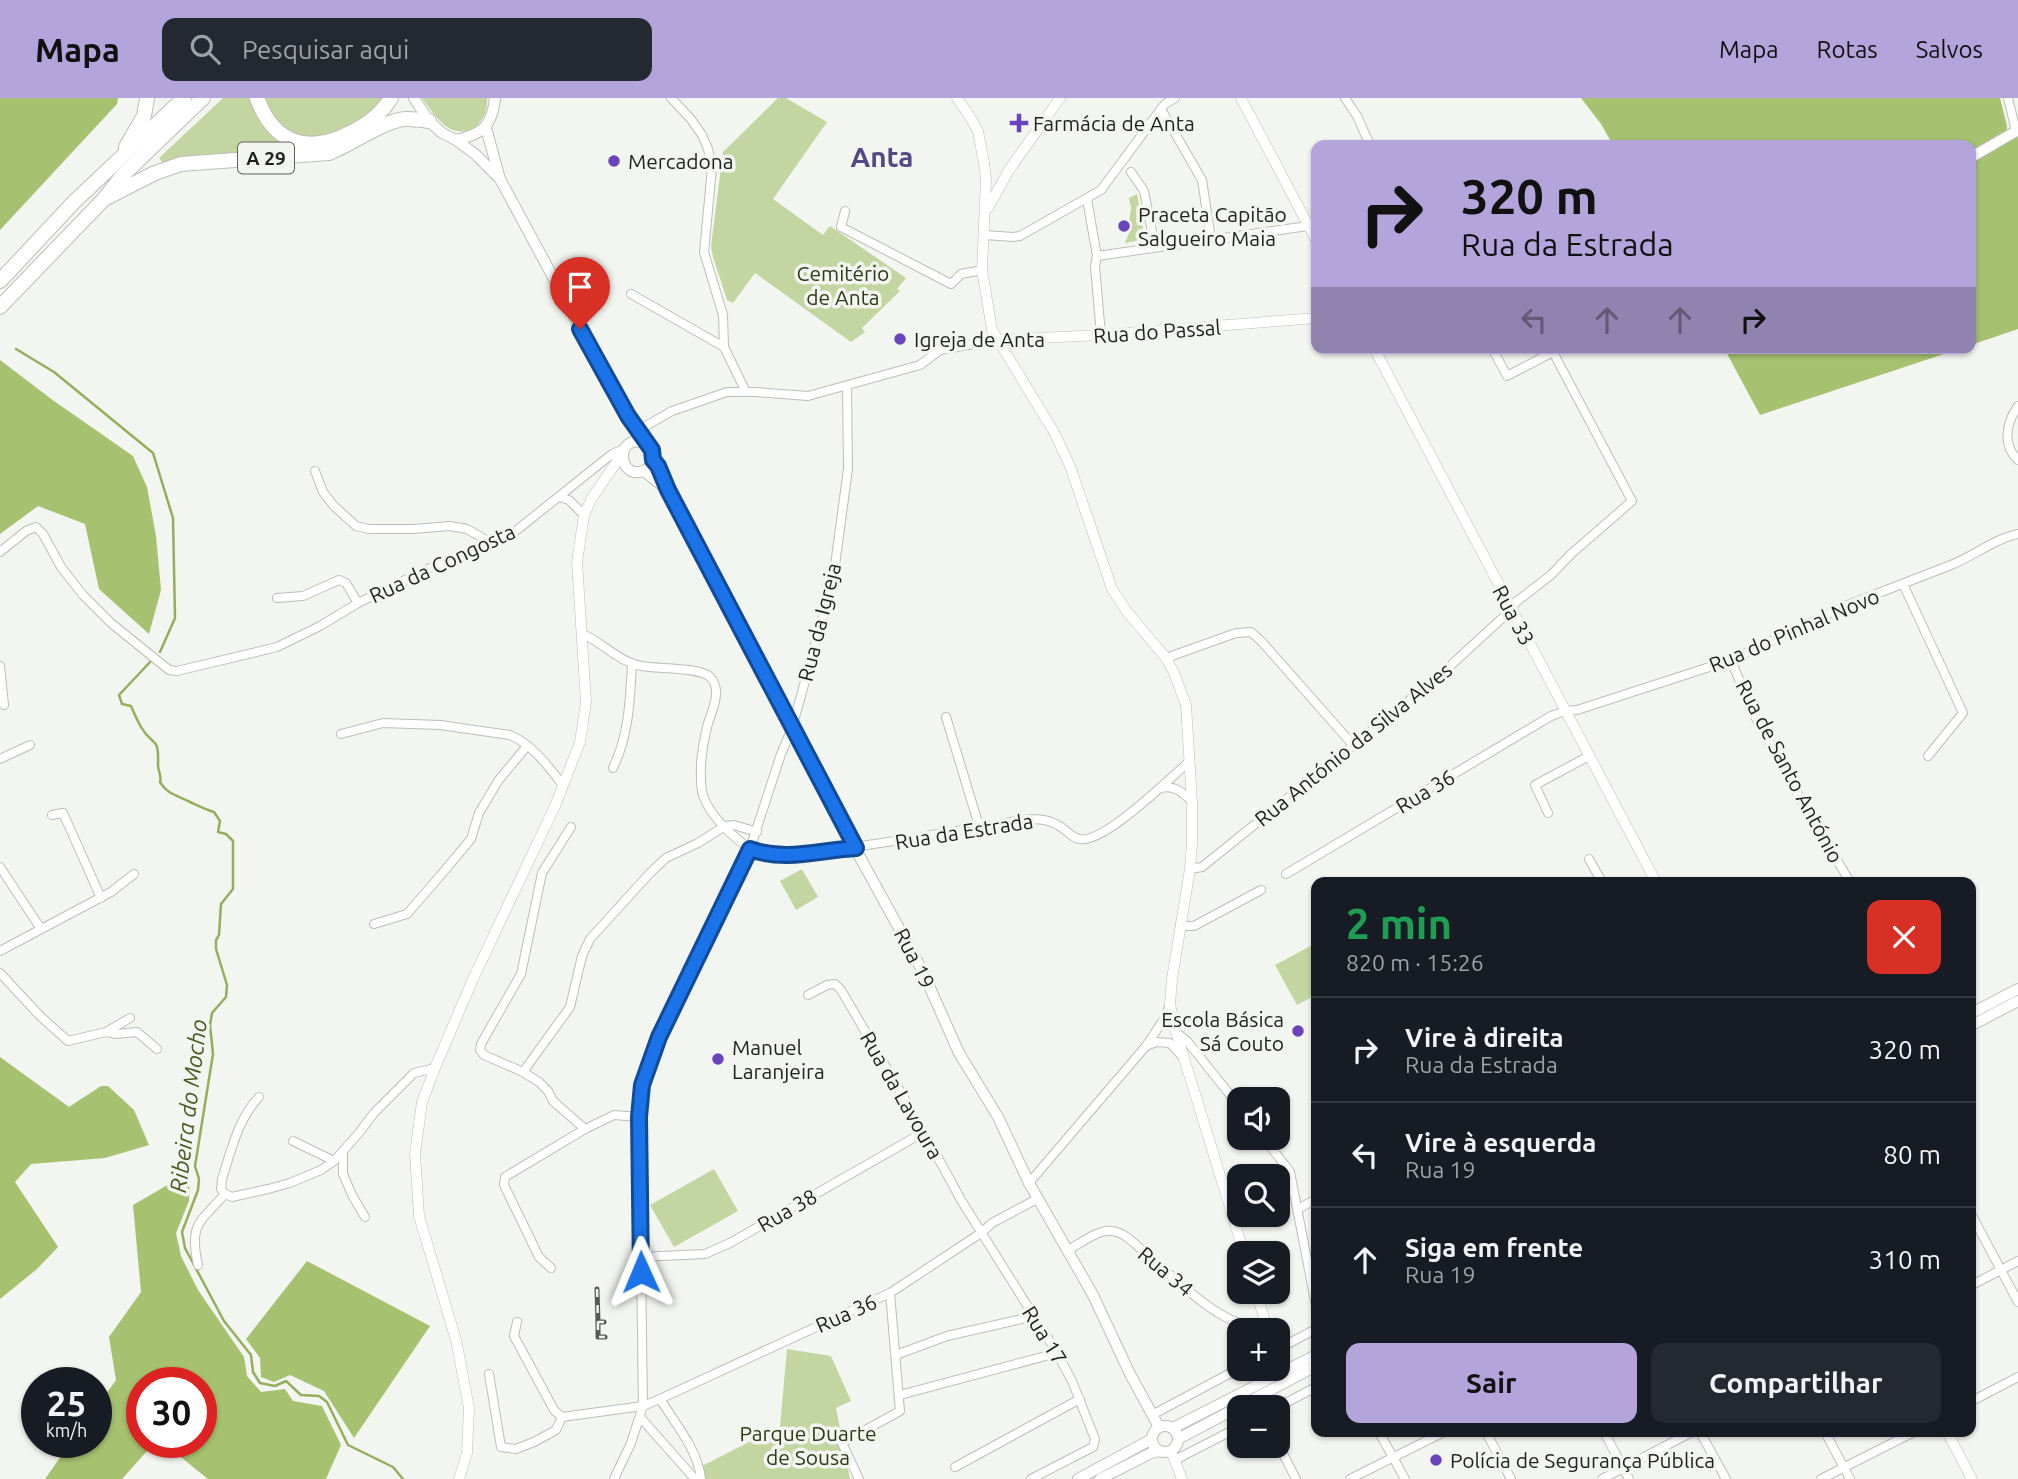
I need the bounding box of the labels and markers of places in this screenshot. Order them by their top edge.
place label: Farmácia de Anta [1033,111,1195,135]
marker: Farmácia de Anta [1011,115,1027,131]
place label: Mercadona [628,149,734,173]
marker: Mercadona [606,153,622,169]
place label: Praceta Capitão Salgueiro Maia [1138,202,1287,250]
marker: Praceta Capitão Salgueiro Maia [1116,218,1132,234]
pin [550,257,610,329]
place label: Igreja de Anta [914,327,1045,351]
marker: Igreja de Anta [892,331,908,347]
place label: Escola Básica Sá Couto [1161,1007,1284,1055]
marker: Escola Básica Sá Couto [1290,1023,1306,1039]
place label: Manuel Laranjeira [732,1035,825,1083]
marker: Manuel Laranjeira [710,1051,726,1067]
place label: Polícia de Segurança Pública [1450,1448,1715,1472]
marker: Polícia de Segurança Pública [1428,1452,1444,1468]

